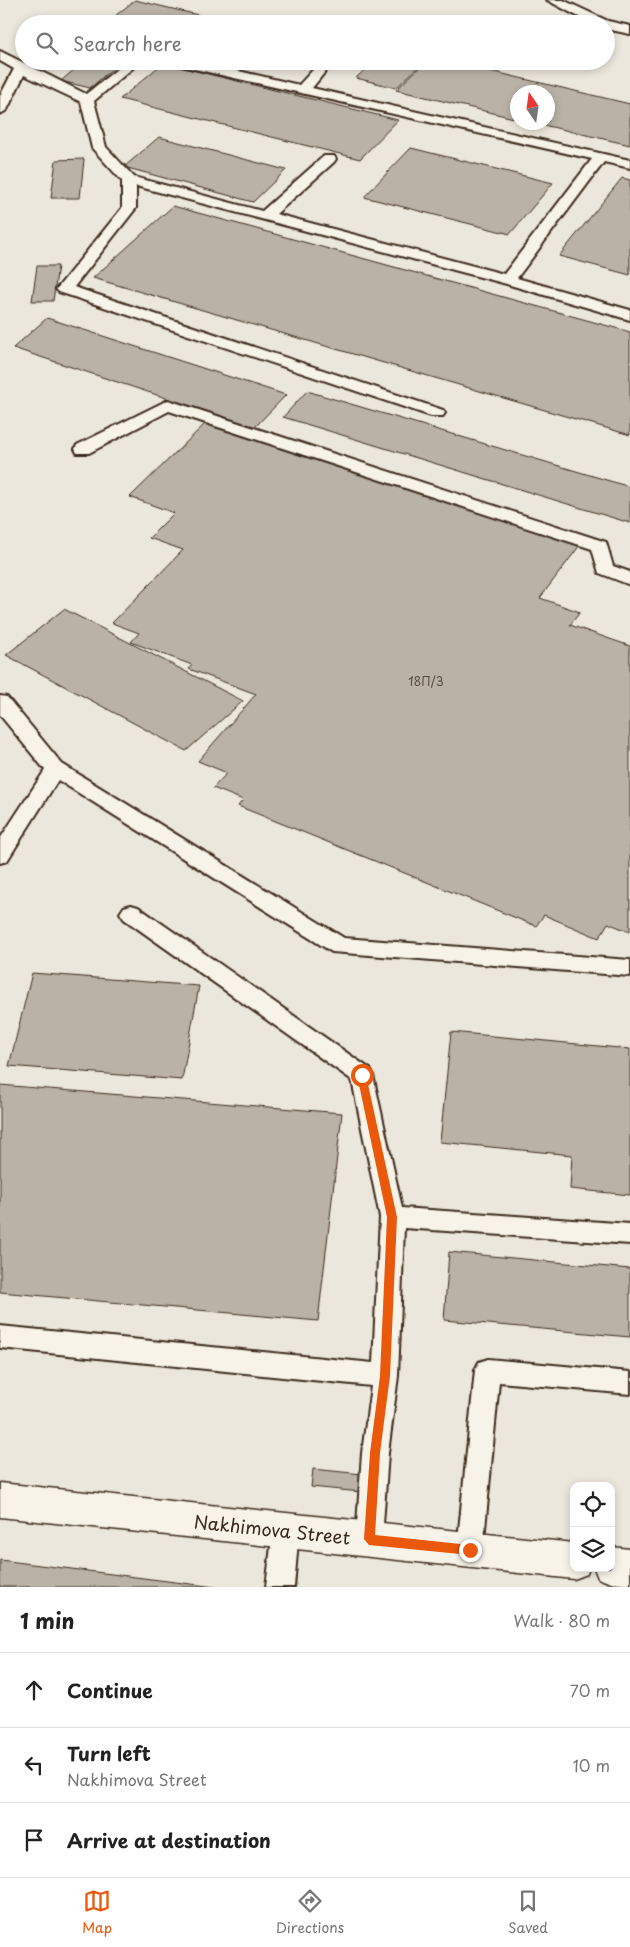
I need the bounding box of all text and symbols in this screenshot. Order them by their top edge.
search box [15,15,615,70]
icon: search [33,29,61,57]
text: Search here [73,29,182,57]
north arrow [510,85,555,130]
house number: 18П/3 [408,672,444,690]
route start [351,1064,374,1087]
map controls [570,1482,615,1572]
button: locate [570,1482,615,1527]
street label: Nakhimova Street [193,1507,351,1551]
button: layers [570,1527,615,1572]
route end [459,1539,482,1562]
text: 1 min [20,1604,74,1636]
text: Walk · 80 m [513,1608,610,1632]
icon: ahead [20,1676,48,1704]
text: Continue [67,1676,153,1704]
text: 70 m [570,1678,610,1702]
text: Turn left [67,1739,151,1767]
icon: left [20,1751,48,1779]
text: 10 m [573,1753,610,1777]
text: Nakhimova Street [67,1767,207,1791]
icon: arrive [20,1826,48,1854]
text: Arrive at destination [67,1826,271,1854]
tab: Map [82,1887,112,1938]
tab: Directions [276,1887,344,1938]
tab: Saved [508,1887,548,1938]

